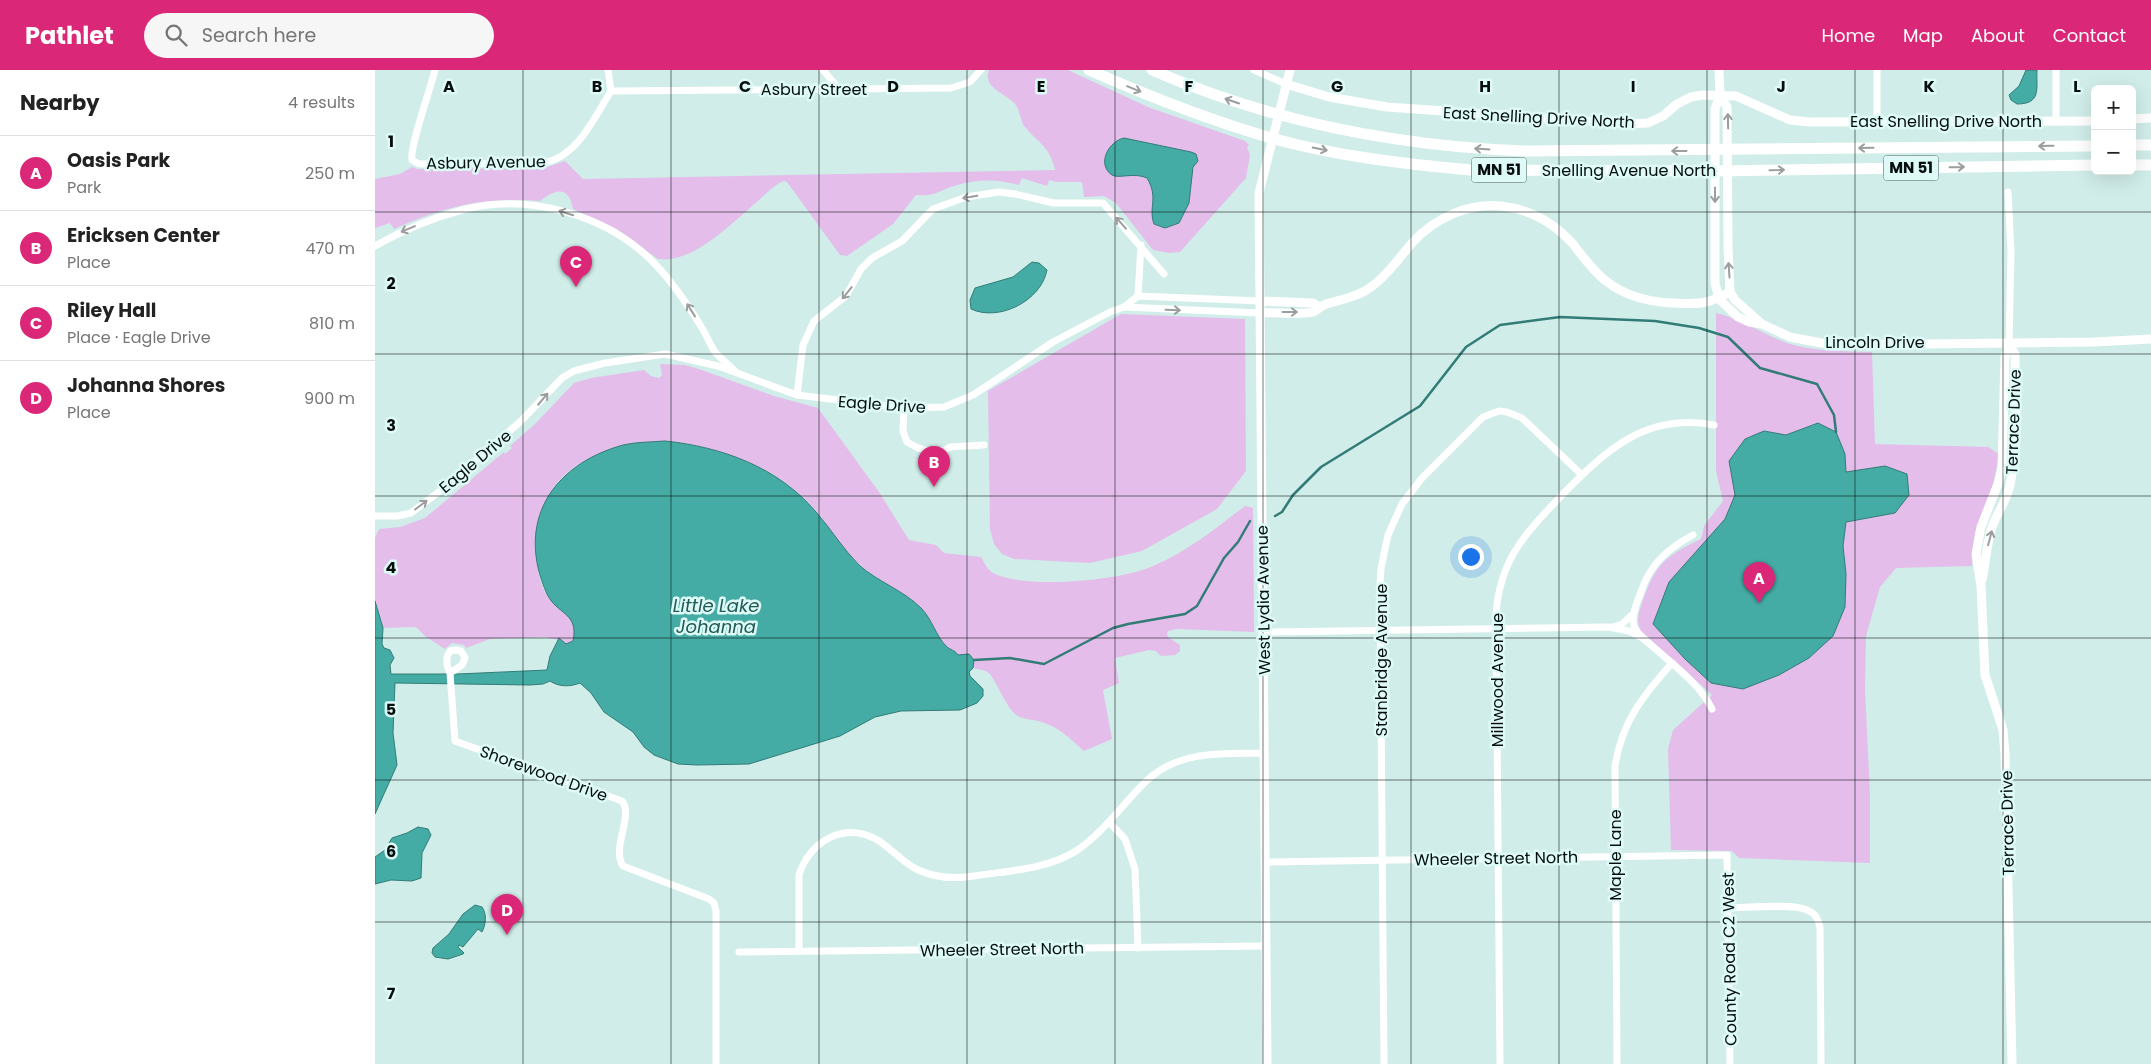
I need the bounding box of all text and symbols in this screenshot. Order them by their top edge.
search box [144,13,494,58]
text: Pathlet [25,19,114,52]
icon: search [162,21,190,49]
text: Search here [202,22,316,49]
text: Home [1821,23,1875,48]
text: Map [1903,23,1943,48]
text: About [1971,23,2025,48]
text: Contact [2053,23,2126,48]
text: A [443,75,455,98]
text: B [592,75,602,98]
text: C [739,75,751,98]
text: D [887,75,899,98]
text: E [1037,75,1045,98]
text: F [1185,75,1194,98]
text: G [1331,75,1343,98]
text: H [1479,75,1491,98]
text: I [1631,75,1635,98]
text: J [1776,75,1786,98]
text: K [1923,75,1935,98]
text: L [2073,75,2081,98]
street label: Asbury Street [761,78,867,101]
map controls [2091,85,2136,175]
button: + [2091,85,2136,130]
one-way arrow [1126,86,1141,95]
text: Nearby [20,88,100,117]
text: 4 results [288,91,355,114]
one-way arrow [1224,95,1240,105]
street label: East Snelling Drive North [1442,101,1635,134]
street label: East Snelling Drive North [1850,110,2042,133]
one-way arrow [1723,114,1732,130]
text: 1 [388,130,394,153]
button: − [2091,130,2136,175]
one-way arrow [2038,141,2054,151]
one-way arrow [1474,144,1490,154]
one-way arrow [1858,144,1874,153]
one-way arrow [1312,145,1328,154]
one-way arrow [1671,146,1688,156]
text: Oasis Park [67,147,170,174]
street label: Asbury Avenue [426,150,546,175]
road number: MN 51 [1883,156,1939,180]
road number: MN 51 [1471,158,1527,182]
street label: Snelling Avenue North [1542,159,1716,182]
text: A [30,162,42,185]
text: 250 m [305,162,355,185]
one-way arrow [1948,162,1964,172]
one-way arrow [1768,165,1784,175]
text: Park [67,176,101,199]
one-way arrow [1710,187,1720,203]
one-way arrow [962,192,978,202]
one-way arrow [558,207,574,217]
one-way arrow [1116,217,1127,230]
text: Ericksen Center [67,222,220,249]
one-way arrow [401,224,416,234]
text: B [31,237,41,260]
text: 470 m [305,237,355,260]
pin: C [560,246,592,287]
text: Place [67,251,111,274]
one-way arrow [1724,262,1734,278]
text: 2 [386,272,396,295]
one-way arrow [841,286,852,299]
text: Riley Hall [67,297,156,324]
one-way arrow [685,303,695,317]
one-way arrow [1165,305,1181,314]
one-way arrow [1282,307,1298,317]
text: C [30,312,42,335]
text: 810 m [309,312,355,335]
text: Place · Eagle Drive [67,326,211,349]
street label: Lincoln Drive [1825,331,1925,354]
street label: Terrace Drive [2000,369,2027,475]
text: Johanna Shores [67,372,225,399]
text: D [30,387,42,410]
text: 900 m [304,387,355,410]
street label: Eagle Drive [837,390,927,419]
one-way arrow [537,393,548,406]
text: Place [67,401,111,424]
text: 3 [386,414,396,437]
street label: Eagle Drive [434,424,517,499]
pin: B [918,446,950,487]
one-way arrow [414,500,427,511]
street label: West Lydia Avenue [1251,525,1276,675]
one-way arrow [1985,530,1995,546]
your location [1458,544,1484,570]
text: 4 [386,556,397,579]
pin: A [1743,562,1775,603]
street label: Stanbridge Avenue [1370,583,1393,736]
water label: Little Lake Johanna [673,593,759,639]
street label: Millwood Avenue [1486,613,1509,747]
text: 5 [386,698,396,721]
street label: Shorewood Drive [477,740,611,807]
street label: Terrace Drive [1995,770,2020,876]
street label: Maple Lane [1604,809,1627,901]
text: 6 [386,840,396,863]
street label: Wheeler Street North [1414,846,1578,871]
street label: County Road C2 West [1716,872,1743,1046]
pin: D [491,894,523,935]
street label: Wheeler Street North [920,937,1084,962]
text: 7 [387,982,396,1005]

